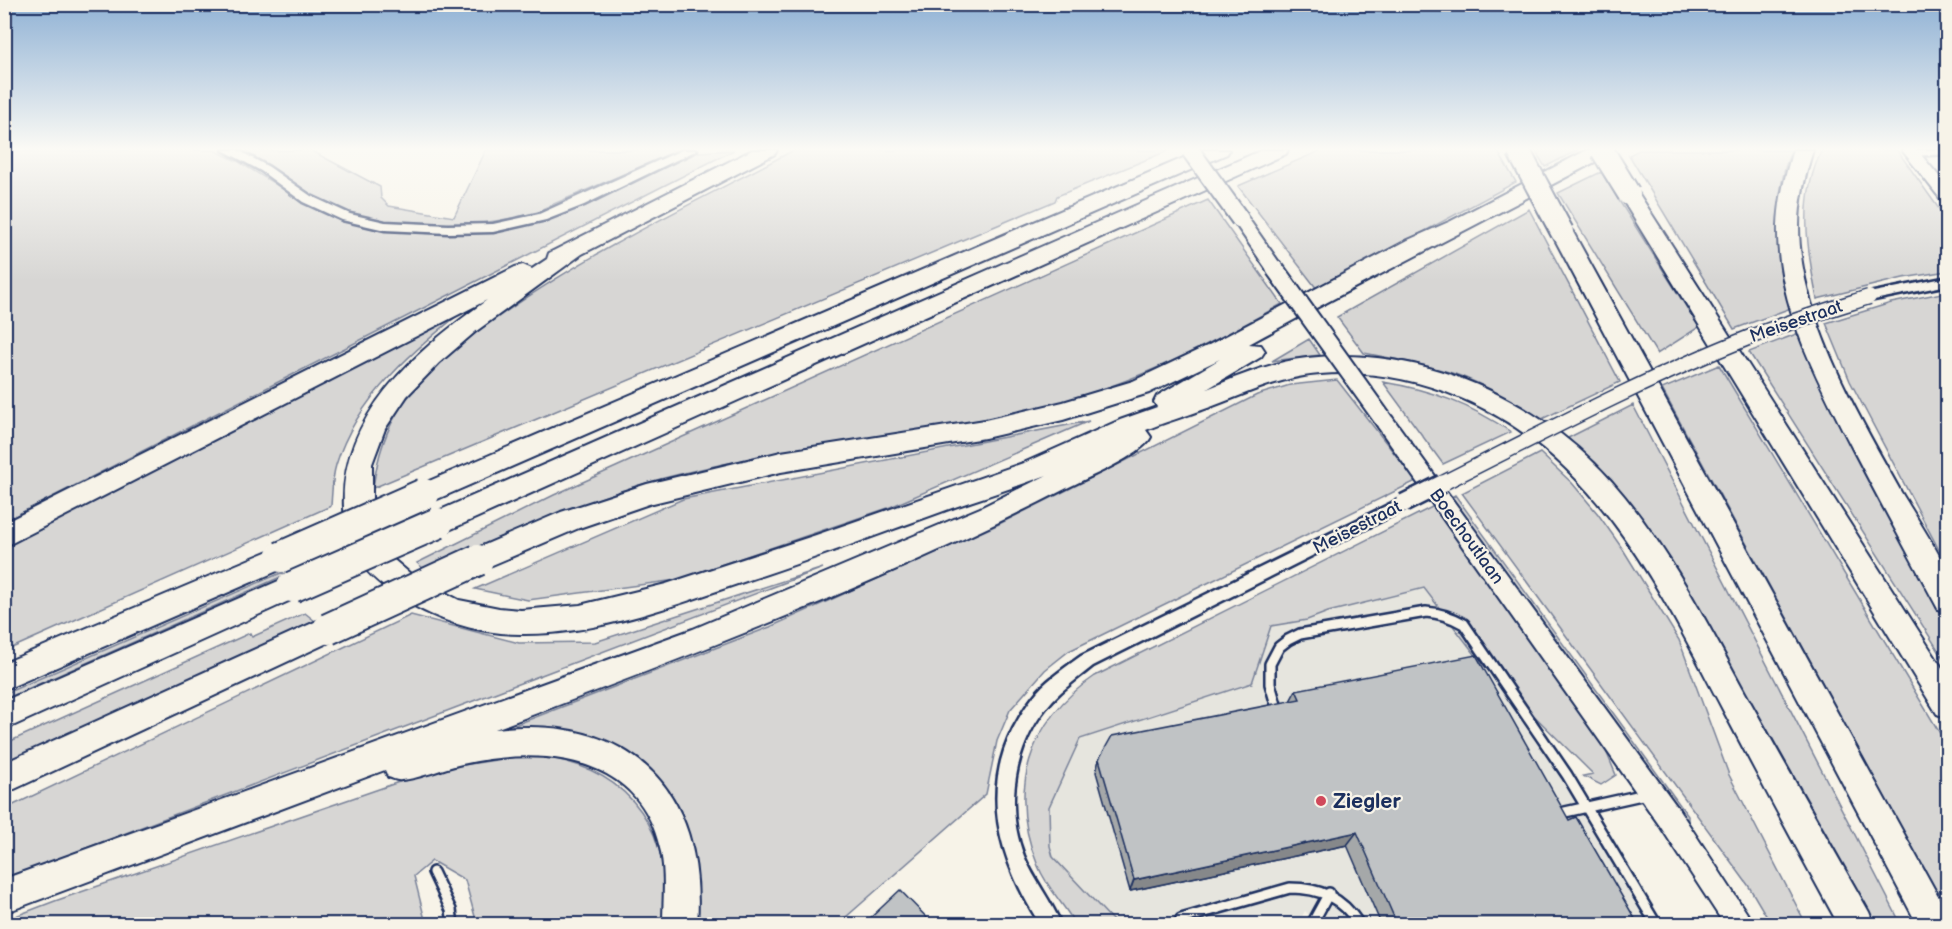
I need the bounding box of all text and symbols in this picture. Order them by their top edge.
street label: Meisestraat [1747,296,1846,347]
street label: Boechoutlaan [1425,485,1508,588]
street label: Meisestraat [1309,496,1405,559]
place label: Ziegler [1333,789,1401,814]
marker: Ziegler [1314,794,1328,808]

